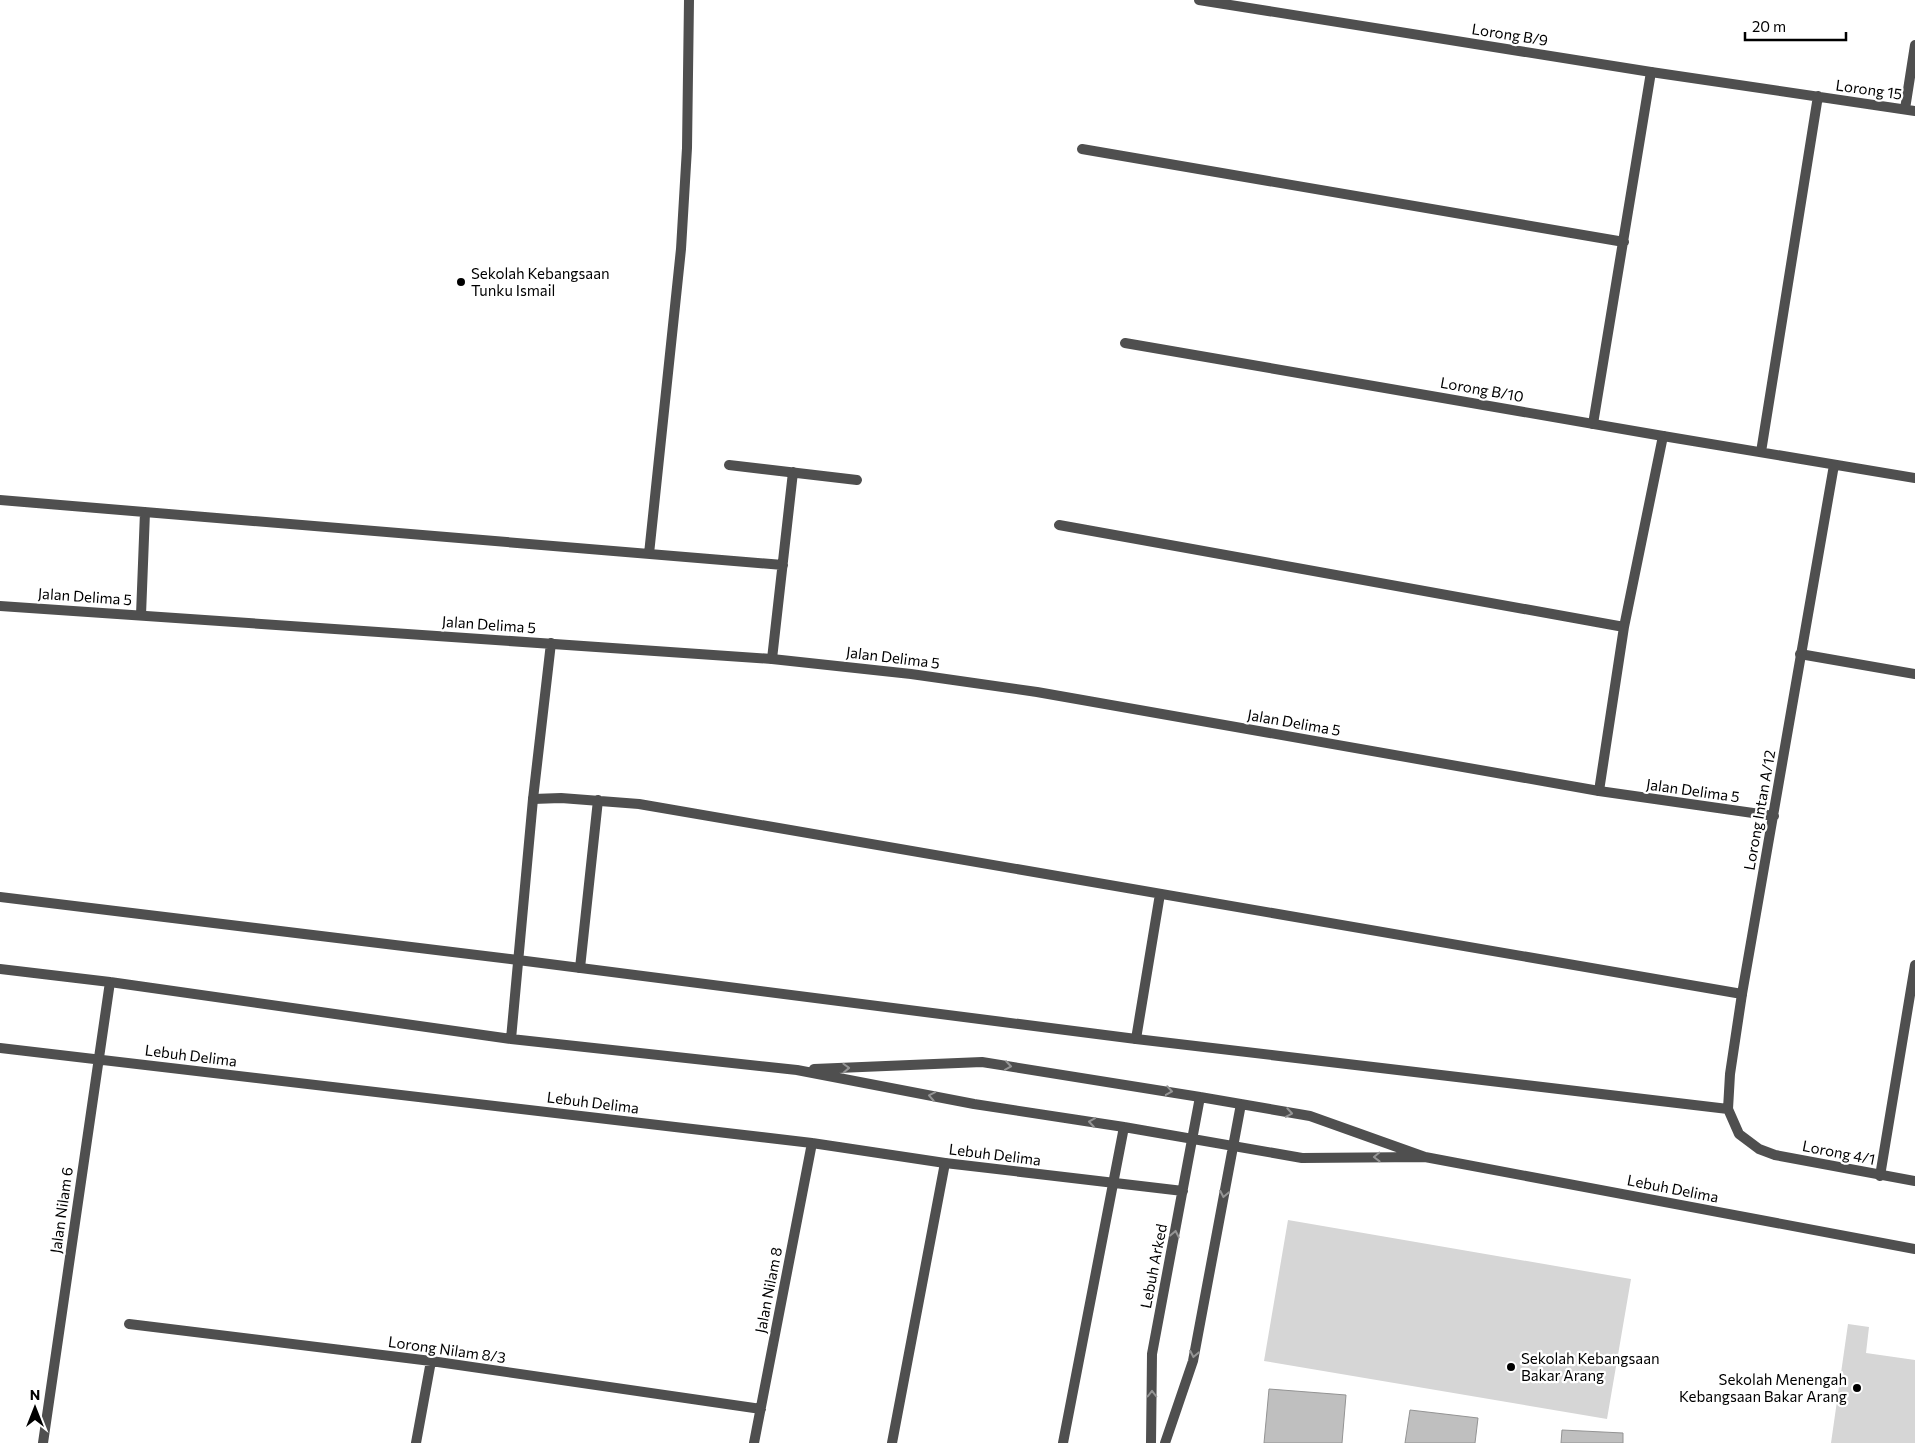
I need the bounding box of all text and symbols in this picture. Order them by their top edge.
scale bar [1745,10,1846,42]
text: 20 m [1752,17,1786,35]
street label: Lorong B/9 [1471,19,1549,49]
street label: Lorong 15 [1835,75,1903,103]
place label: Sekolah Kebangsaan Tunku Ismail [471,264,610,299]
marker: Sekolah Kebangsaan Tunku Ismail [455,276,467,288]
street label: Lorong B/10 [1439,373,1525,405]
street label: Jalan Delima 5 [37,584,133,608]
street label: Jalan Delima 5 [441,612,537,636]
street label: Jalan Delima 5 [845,642,941,672]
street label: Jalan Delima 5 [1246,705,1342,739]
street label: Lorong Intan A/12 [1740,748,1778,872]
street label: Jalan Delima 5 [1645,775,1741,805]
street label: Lebuh Delima [144,1040,238,1070]
one-way arrow [1004,1060,1012,1071]
one-way arrow [842,1062,850,1073]
one-way arrow [1164,1086,1173,1096]
street label: Lebuh Delima [546,1087,640,1117]
one-way arrow [928,1091,936,1101]
one-way arrow [1284,1107,1293,1117]
one-way arrow [1088,1117,1096,1128]
street label: Lorong 4/1 [1801,1136,1877,1168]
street label: Lebuh Delima [948,1139,1042,1169]
one-way arrow [1372,1152,1380,1162]
street label: Jalan Nilam 6 [46,1166,76,1254]
street label: Lebuh Delima [1626,1170,1720,1206]
one-way arrow [1219,1190,1229,1199]
street label: Lebuh Arked [1136,1222,1170,1310]
one-way arrow [1169,1229,1179,1238]
street label: Jalan Nilam 8 [751,1245,785,1335]
street label: Lorong Nilam 8/3 [387,1332,507,1366]
place label: Sekolah Kebangsaan Bakar Arang [1521,1349,1660,1384]
one-way arrow [1189,1350,1200,1359]
marker: Sekolah Kebangsaan Bakar Arang [1505,1361,1517,1373]
place label: Sekolah Menengah Kebangsaan Bakar Arang [1679,1370,1847,1405]
marker: Sekolah Menengah Kebangsaan Bakar Arang [1851,1382,1863,1394]
north arrow [10,1383,60,1433]
text: N [30,1386,40,1403]
one-way arrow [1147,1390,1157,1398]

